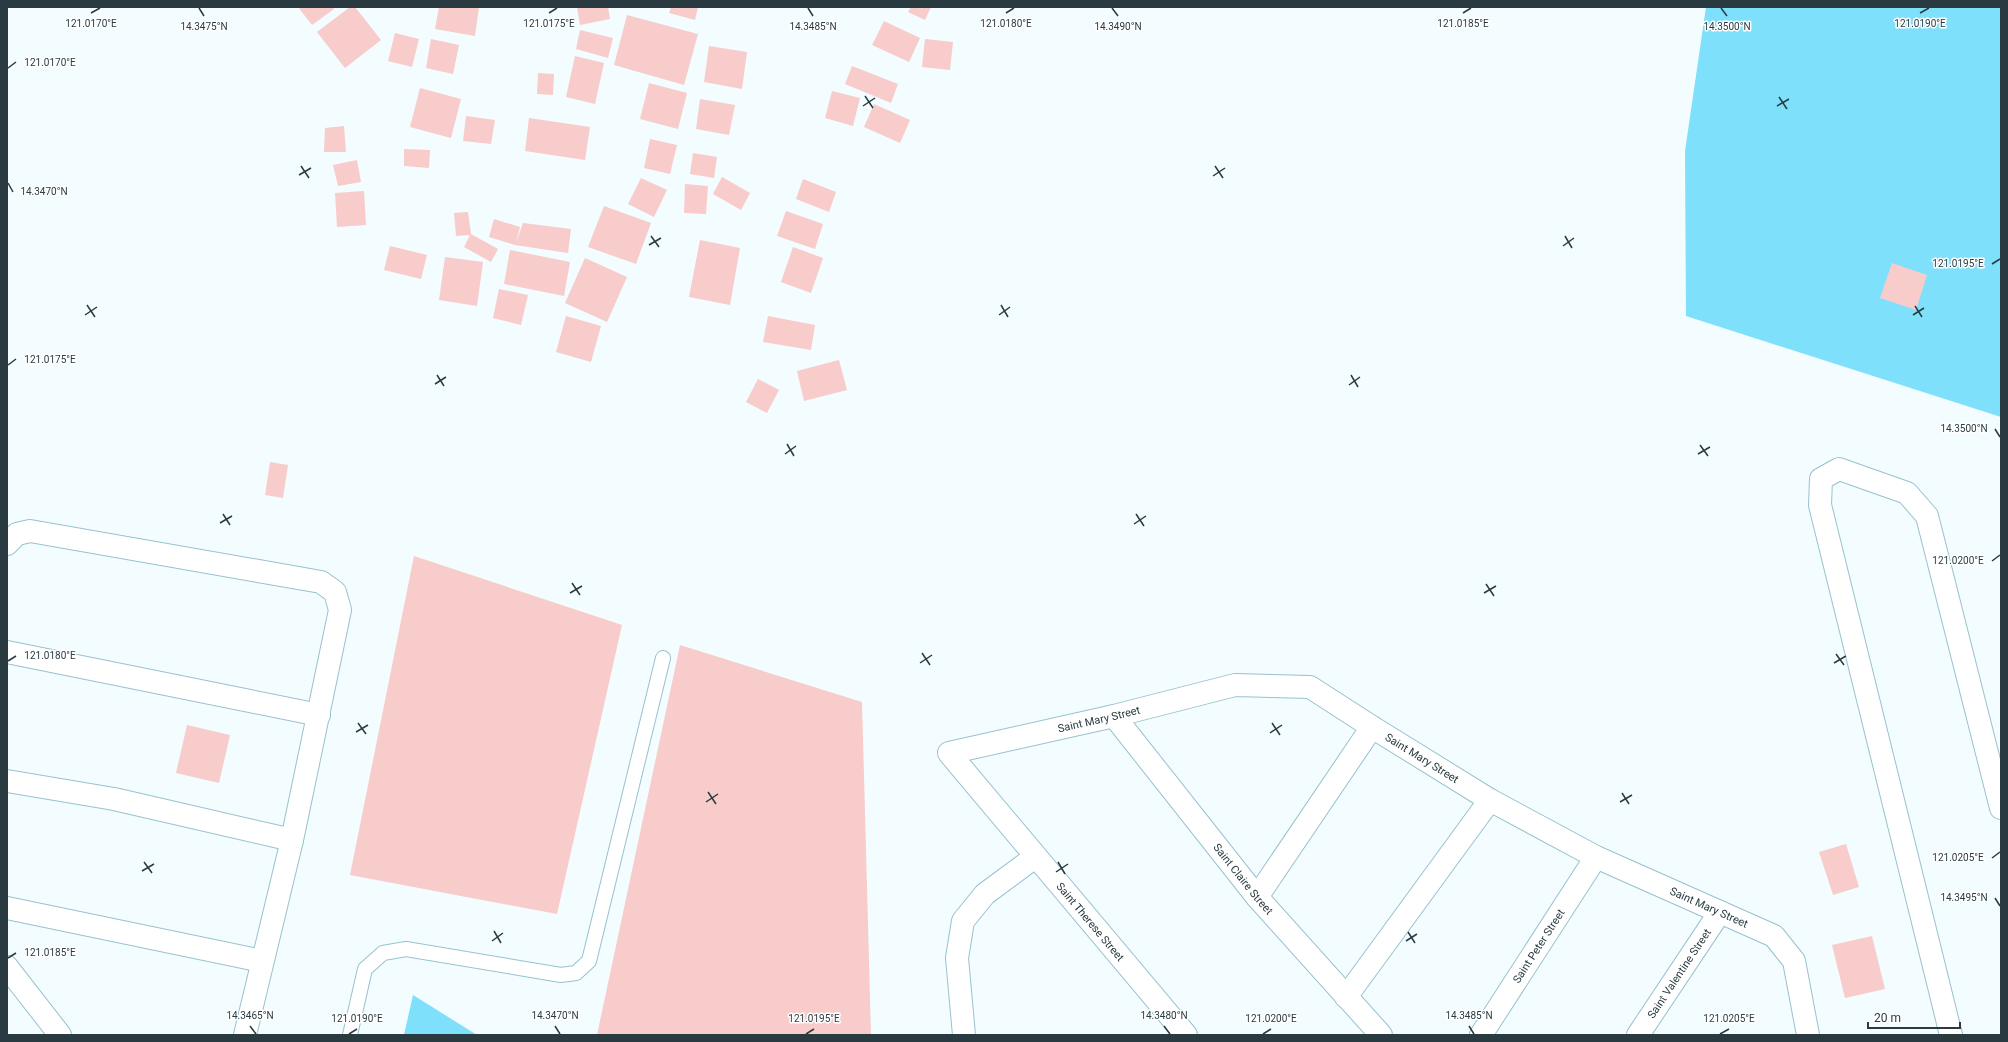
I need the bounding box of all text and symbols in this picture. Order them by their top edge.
text: 121.0170°E [65,18,117,29]
text: 121.0175°E [523,18,575,29]
text: 121.0180°E [980,18,1032,29]
text: 121.0185°E [1437,18,1489,29]
text: 121.0190°E [1894,18,1946,29]
text: 14.3475°N [180,21,228,32]
text: 14.3485°N [789,21,837,32]
text: 14.3490°N [1094,21,1142,32]
text: 14.3500°N [1703,21,1751,32]
text: 121.0170°E [24,57,76,68]
text: 14.3470°N [20,186,68,197]
text: 121.0195°E [1932,258,1984,269]
text: 121.0175°E [24,354,76,365]
text: 14.3500°N [1940,423,1988,434]
text: 121.0200°E [1932,555,1984,566]
text: 121.0180°E [24,650,76,661]
street label: Saint Mary Street [1056,703,1142,735]
street label: Saint Mary Street [1383,730,1462,786]
street label: Saint Claire Street [1211,841,1276,917]
text: 121.0205°E [1932,852,1984,863]
street label: Saint Therese Street [1053,880,1127,964]
street label: Saint Mary Street [1668,884,1750,930]
text: 14.3495°N [1940,892,1988,903]
street label: Saint Peter Street [1510,906,1567,985]
street label: Saint Valentine Street [1645,926,1714,1021]
text: 121.0185°E [24,947,76,958]
scale bar [1868,1004,1960,1030]
text: 14.3465°N [226,1010,274,1021]
text: 14.3470°N [531,1010,579,1021]
text: 14.3480°N [1140,1010,1188,1021]
text: 14.3485°N [1445,1010,1493,1021]
text: 20 m [1874,1011,1901,1025]
text: 121.0190°E [331,1013,383,1024]
text: 121.0195°E [788,1013,840,1024]
text: 121.0200°E [1245,1013,1297,1024]
text: 121.0205°E [1703,1013,1755,1024]

